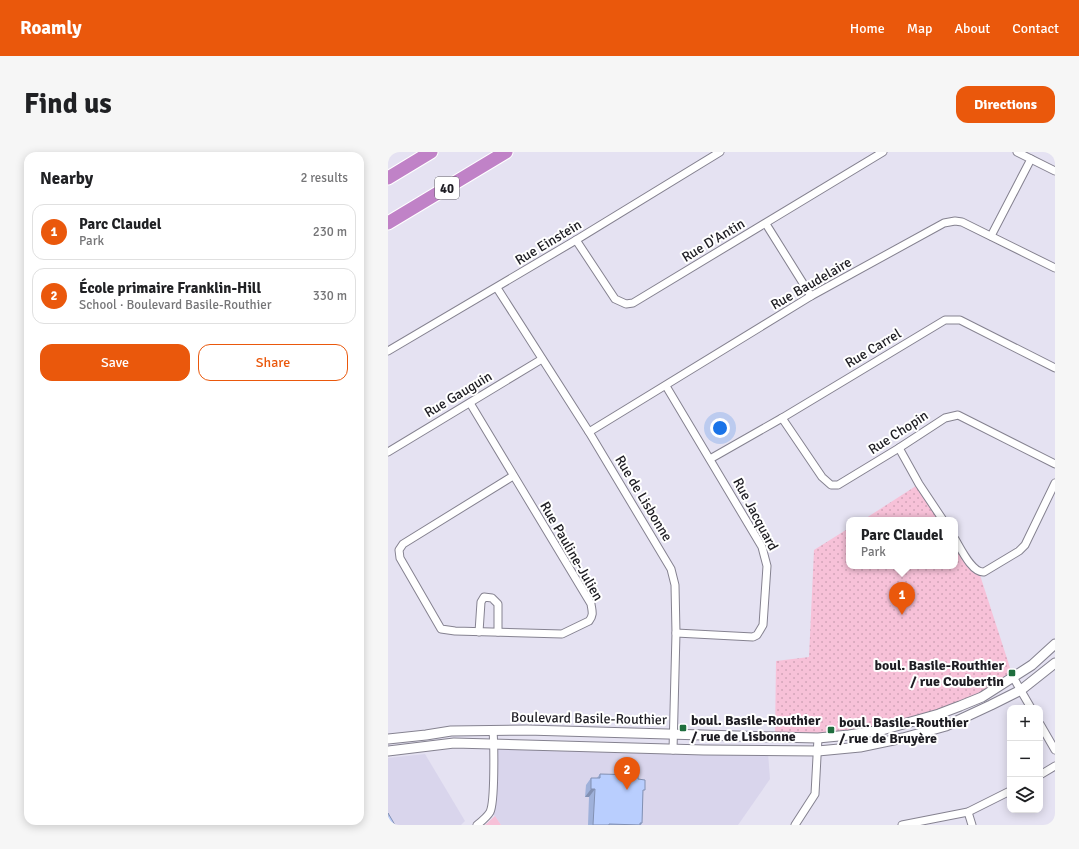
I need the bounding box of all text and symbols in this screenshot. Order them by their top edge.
text: Roamly [20,16,82,40]
text: Home [850,20,885,37]
text: Map [907,20,932,37]
text: About [954,20,990,37]
text: Contact [1012,20,1059,37]
button: Directions [956,86,1055,123]
text: Find us [24,87,112,121]
text: Nearby [40,168,93,189]
text: 2 results [300,170,348,186]
road number: 40 [435,177,459,199]
text: Parc Claudel [79,215,161,233]
street label: Rue D'Antin [679,215,748,266]
street label: Rue Einstein [512,216,585,269]
text: 1 [50,224,58,240]
text: 230 m [313,224,347,240]
text: Park [79,233,104,249]
street label: Rue Baudelaire [768,253,855,313]
text: École primaire Franklin-Hill [79,279,261,297]
text: 2 [50,288,58,304]
text: 330 m [313,288,347,304]
text: School · Boulevard Basile-Routhier [79,297,272,313]
street label: Rue Carrel [842,325,904,372]
button: Save [40,344,190,381]
button: Share [198,344,348,381]
street label: Rue Gauguin [421,368,495,421]
street label: Rue Chopin [865,407,931,458]
your location [710,418,730,438]
street label: Rue de Lisbonne [611,452,676,544]
street label: Rue Jacquard [729,475,782,554]
street label: Rue Pauline-Julien [536,499,607,604]
popup [846,517,958,569]
text: Parc Claudel [861,526,943,544]
text: Park [861,544,886,560]
pin: 1 [889,582,915,615]
place label: boul. Basile-Routhier / rue Coubertin [874,657,1004,690]
marker: boul. Basile-Routhier / rue Coubertin [1007,668,1017,678]
map controls [1007,705,1043,813]
button: + [1007,705,1043,741]
street label: Boulevard Basile-Routhier [511,709,668,728]
place label: boul. Basile-Routhier / rue de Lisbonne [691,712,821,745]
place label: boul. Basile-Routhier / rue de Bruyère [839,714,969,747]
marker: boul. Basile-Routhier / rue de Lisbonne [678,723,688,733]
marker: boul. Basile-Routhier / rue de Bruyère [826,725,836,735]
button: − [1007,741,1043,777]
pin: 2 [614,757,640,790]
button: layers [1007,777,1043,813]

